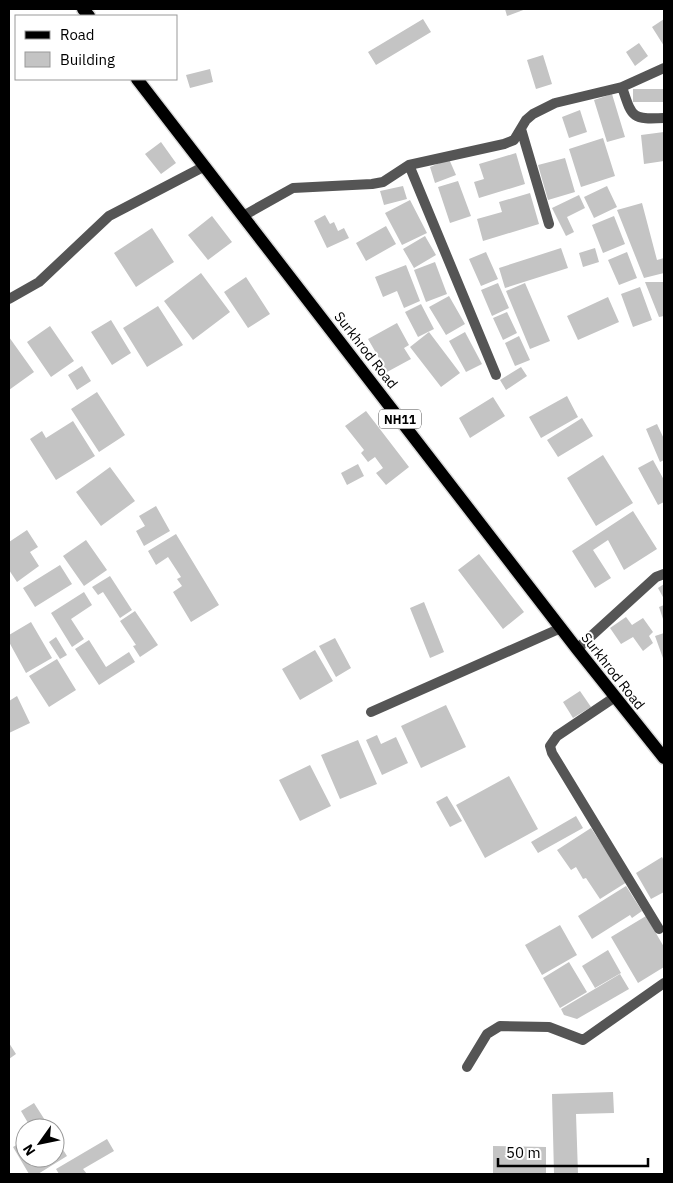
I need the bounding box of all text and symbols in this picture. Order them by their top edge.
legend [15,15,178,80]
text: Road [60,25,95,44]
text: Building [60,50,115,69]
street label: Surkhrod Road [330,308,402,392]
road number: NH11 [379,409,421,428]
street label: Surkhrod Road [577,629,649,713]
north arrow [15,1118,65,1168]
scale bar [498,1136,648,1168]
text: N [19,1141,39,1159]
text: 50 m [506,1143,541,1162]

